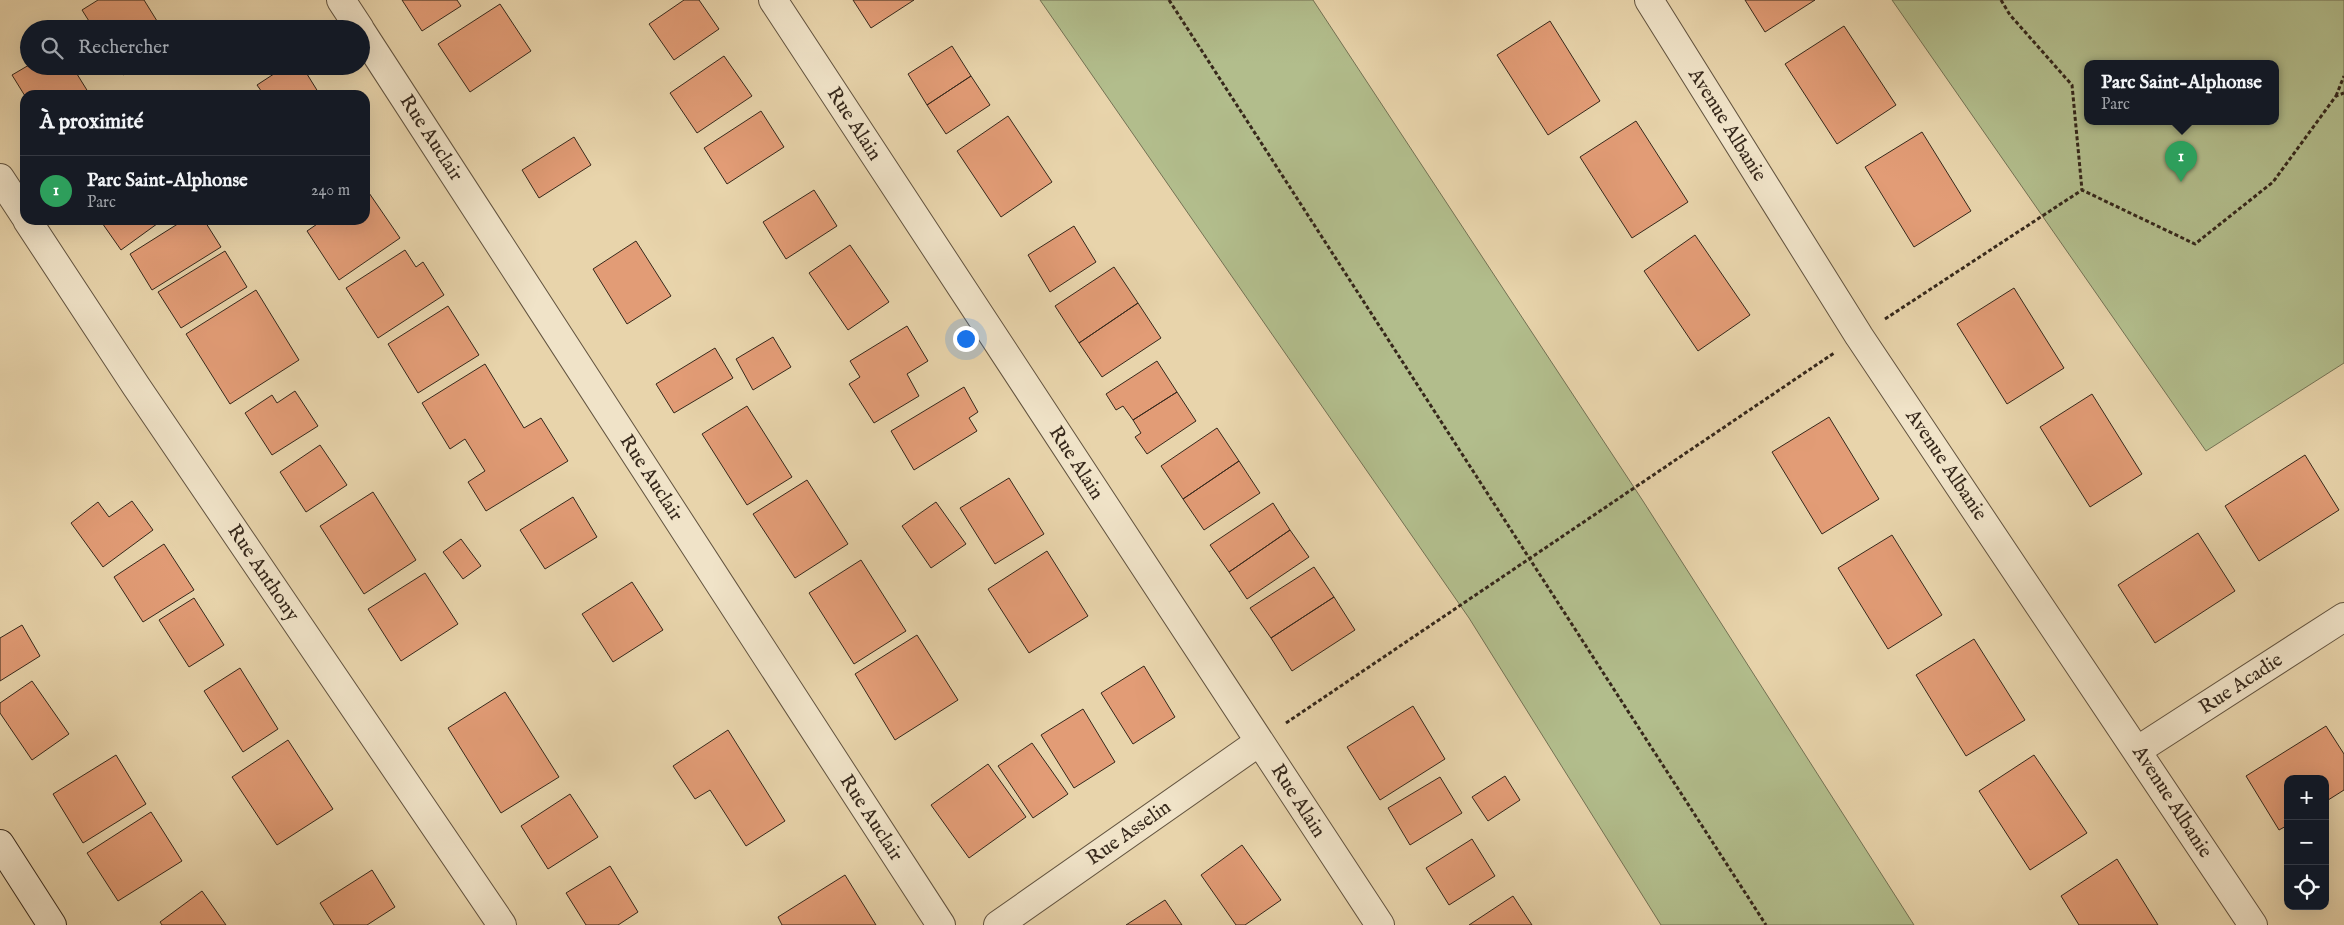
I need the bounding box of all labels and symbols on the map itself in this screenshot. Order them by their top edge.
street label: Avenue Albanie [1682,63,1772,186]
street label: Rue Alain [821,83,887,166]
street label: Rue Auclair [394,90,469,187]
pin: 1 [2165,141,2197,182]
your location [953,326,979,352]
street label: Avenue Albanie [1899,404,1992,525]
street label: Rue Alain [1043,422,1109,505]
street label: Rue Auclair [614,430,689,527]
street label: Rue Anthony [221,520,305,626]
street label: Rue Acadie [2194,648,2288,720]
street label: Avenue Albanie [2126,740,2218,863]
street label: Rue Alain [1265,760,1331,843]
street label: Rue Auclair [834,770,909,867]
street label: Rue Asselin [1082,795,1176,871]

